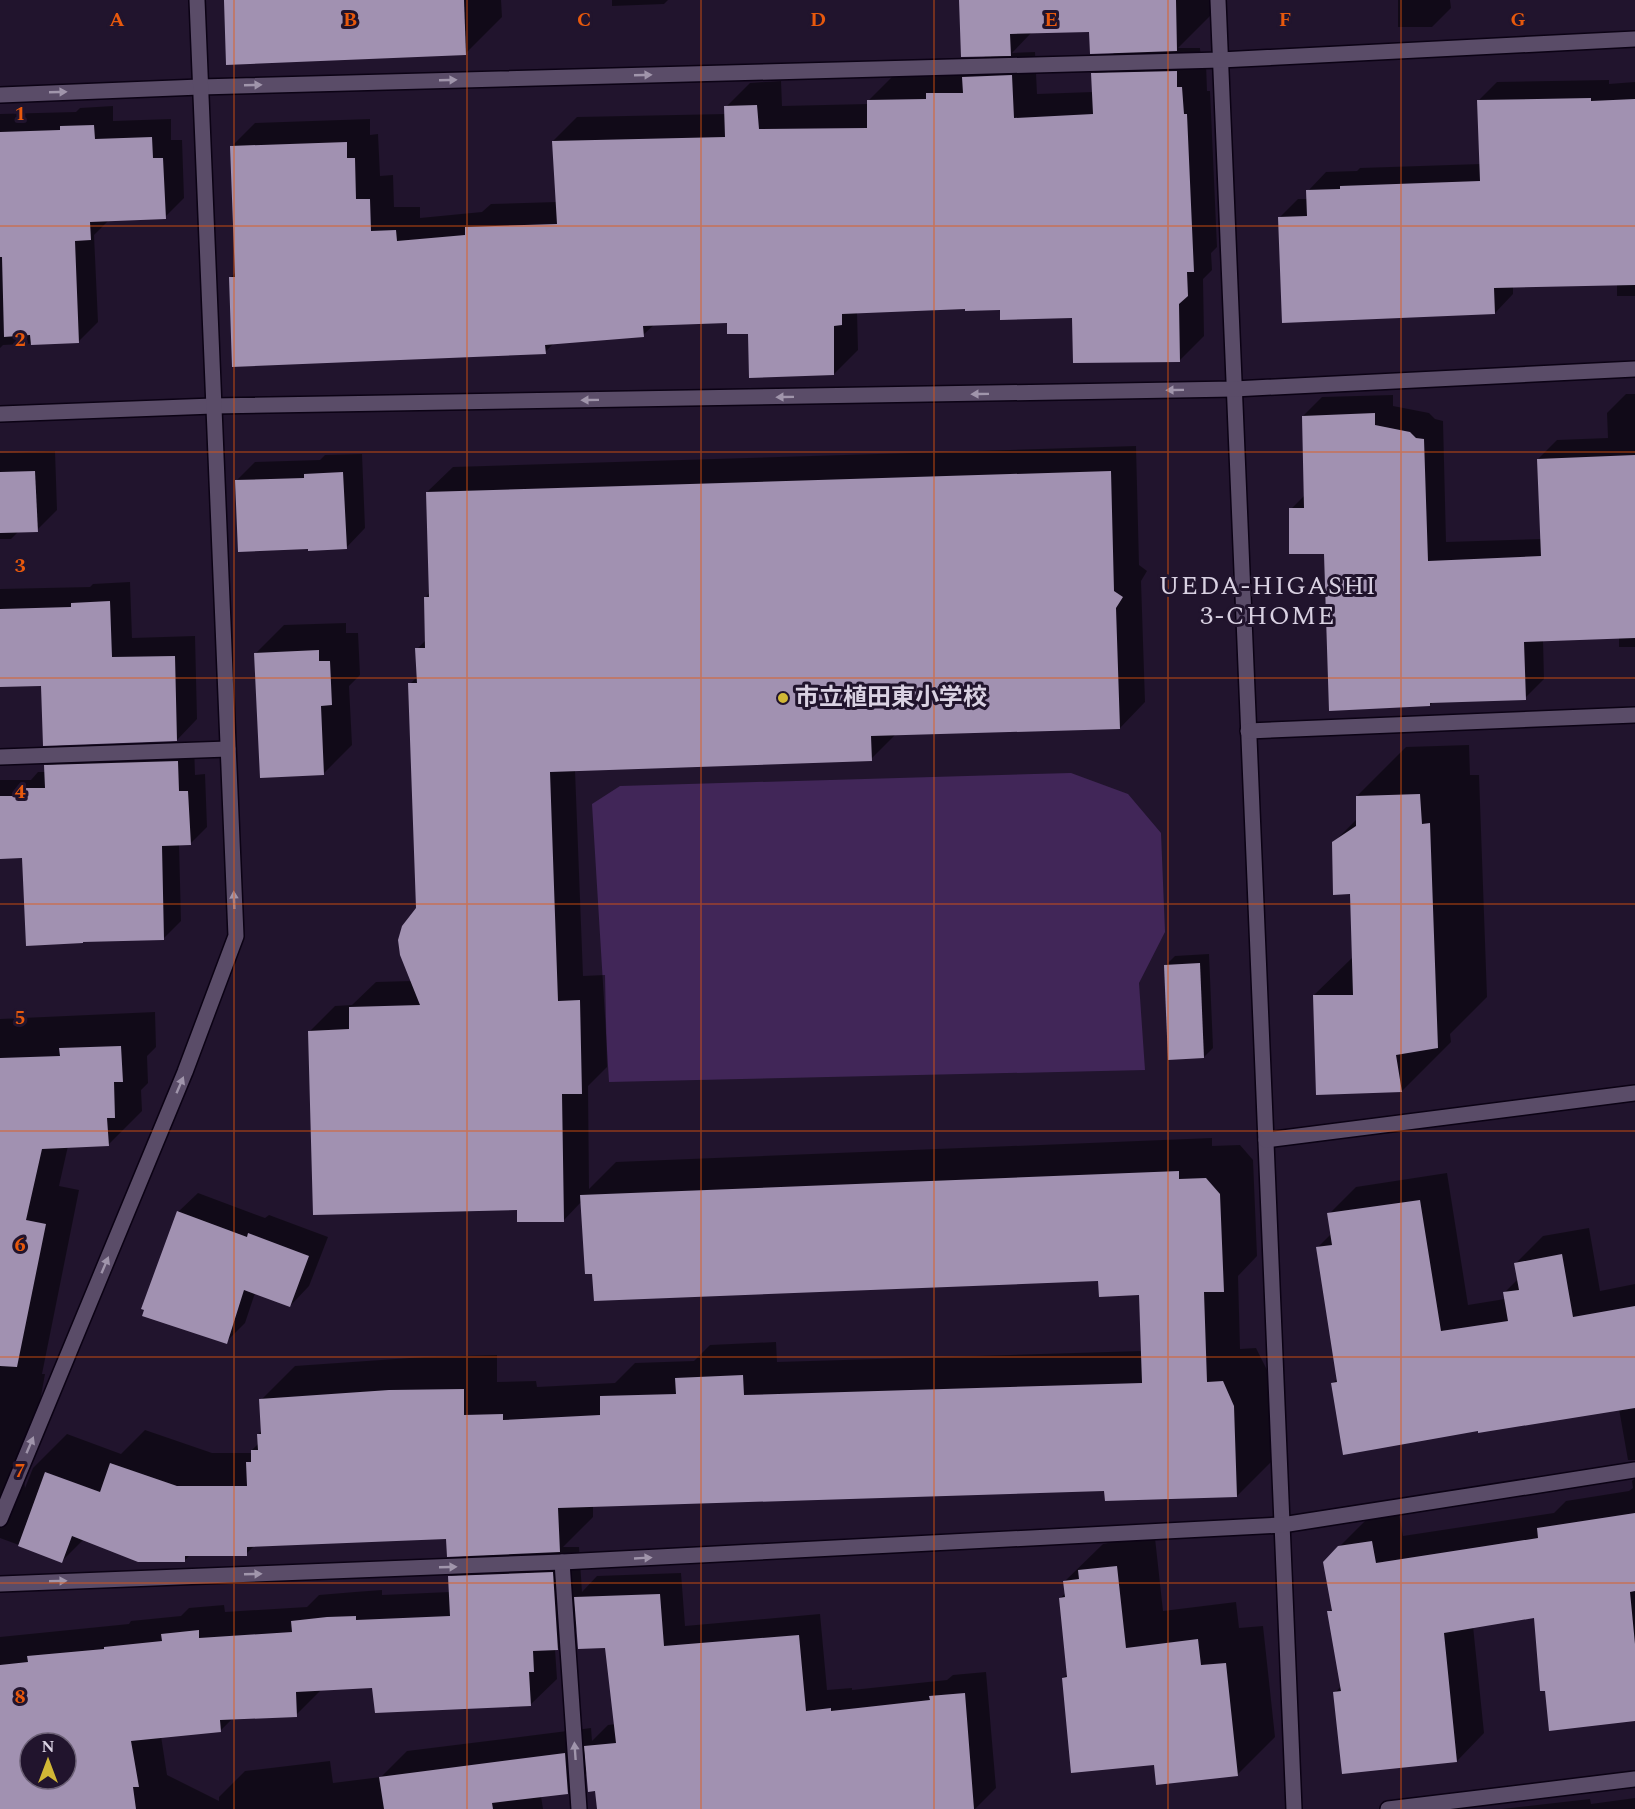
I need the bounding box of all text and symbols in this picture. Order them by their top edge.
text: A [109,5,125,35]
text: B [343,5,357,35]
text: C [577,5,591,35]
text: D [810,5,826,35]
text: E [1044,5,1058,35]
text: F [1279,5,1291,35]
text: G [1510,5,1526,35]
one-way arrow [634,70,653,80]
one-way arrow [439,76,458,85]
one-way arrow [244,81,263,90]
one-way arrow [49,88,68,97]
text: 1 [14,99,26,129]
text: 2 [14,325,26,355]
one-way arrow [1166,386,1185,395]
one-way arrow [971,389,990,398]
one-way arrow [776,392,795,402]
one-way arrow [581,395,600,405]
text: 3 [14,551,26,581]
district label: UEDA-HIGASHI 3-CHOME [1159,566,1377,636]
place label: 市立植田東小学校 [795,680,987,716]
marker: 市立植田東小学校 [776,691,790,705]
text: 4 [14,777,26,807]
one-way arrow [230,891,239,910]
text: 5 [14,1003,26,1033]
one-way arrow [176,1076,185,1094]
text: 6 [14,1230,26,1260]
one-way arrow [101,1256,110,1274]
one-way arrow [25,1436,35,1454]
text: 7 [14,1456,26,1486]
one-way arrow [634,1554,653,1563]
one-way arrow [439,1562,458,1571]
one-way arrow [244,1569,263,1579]
one-way arrow [49,1577,68,1586]
text: 8 [14,1682,26,1712]
north arrow [18,1731,78,1791]
text: N [41,1735,55,1759]
one-way arrow [570,1741,580,1760]

